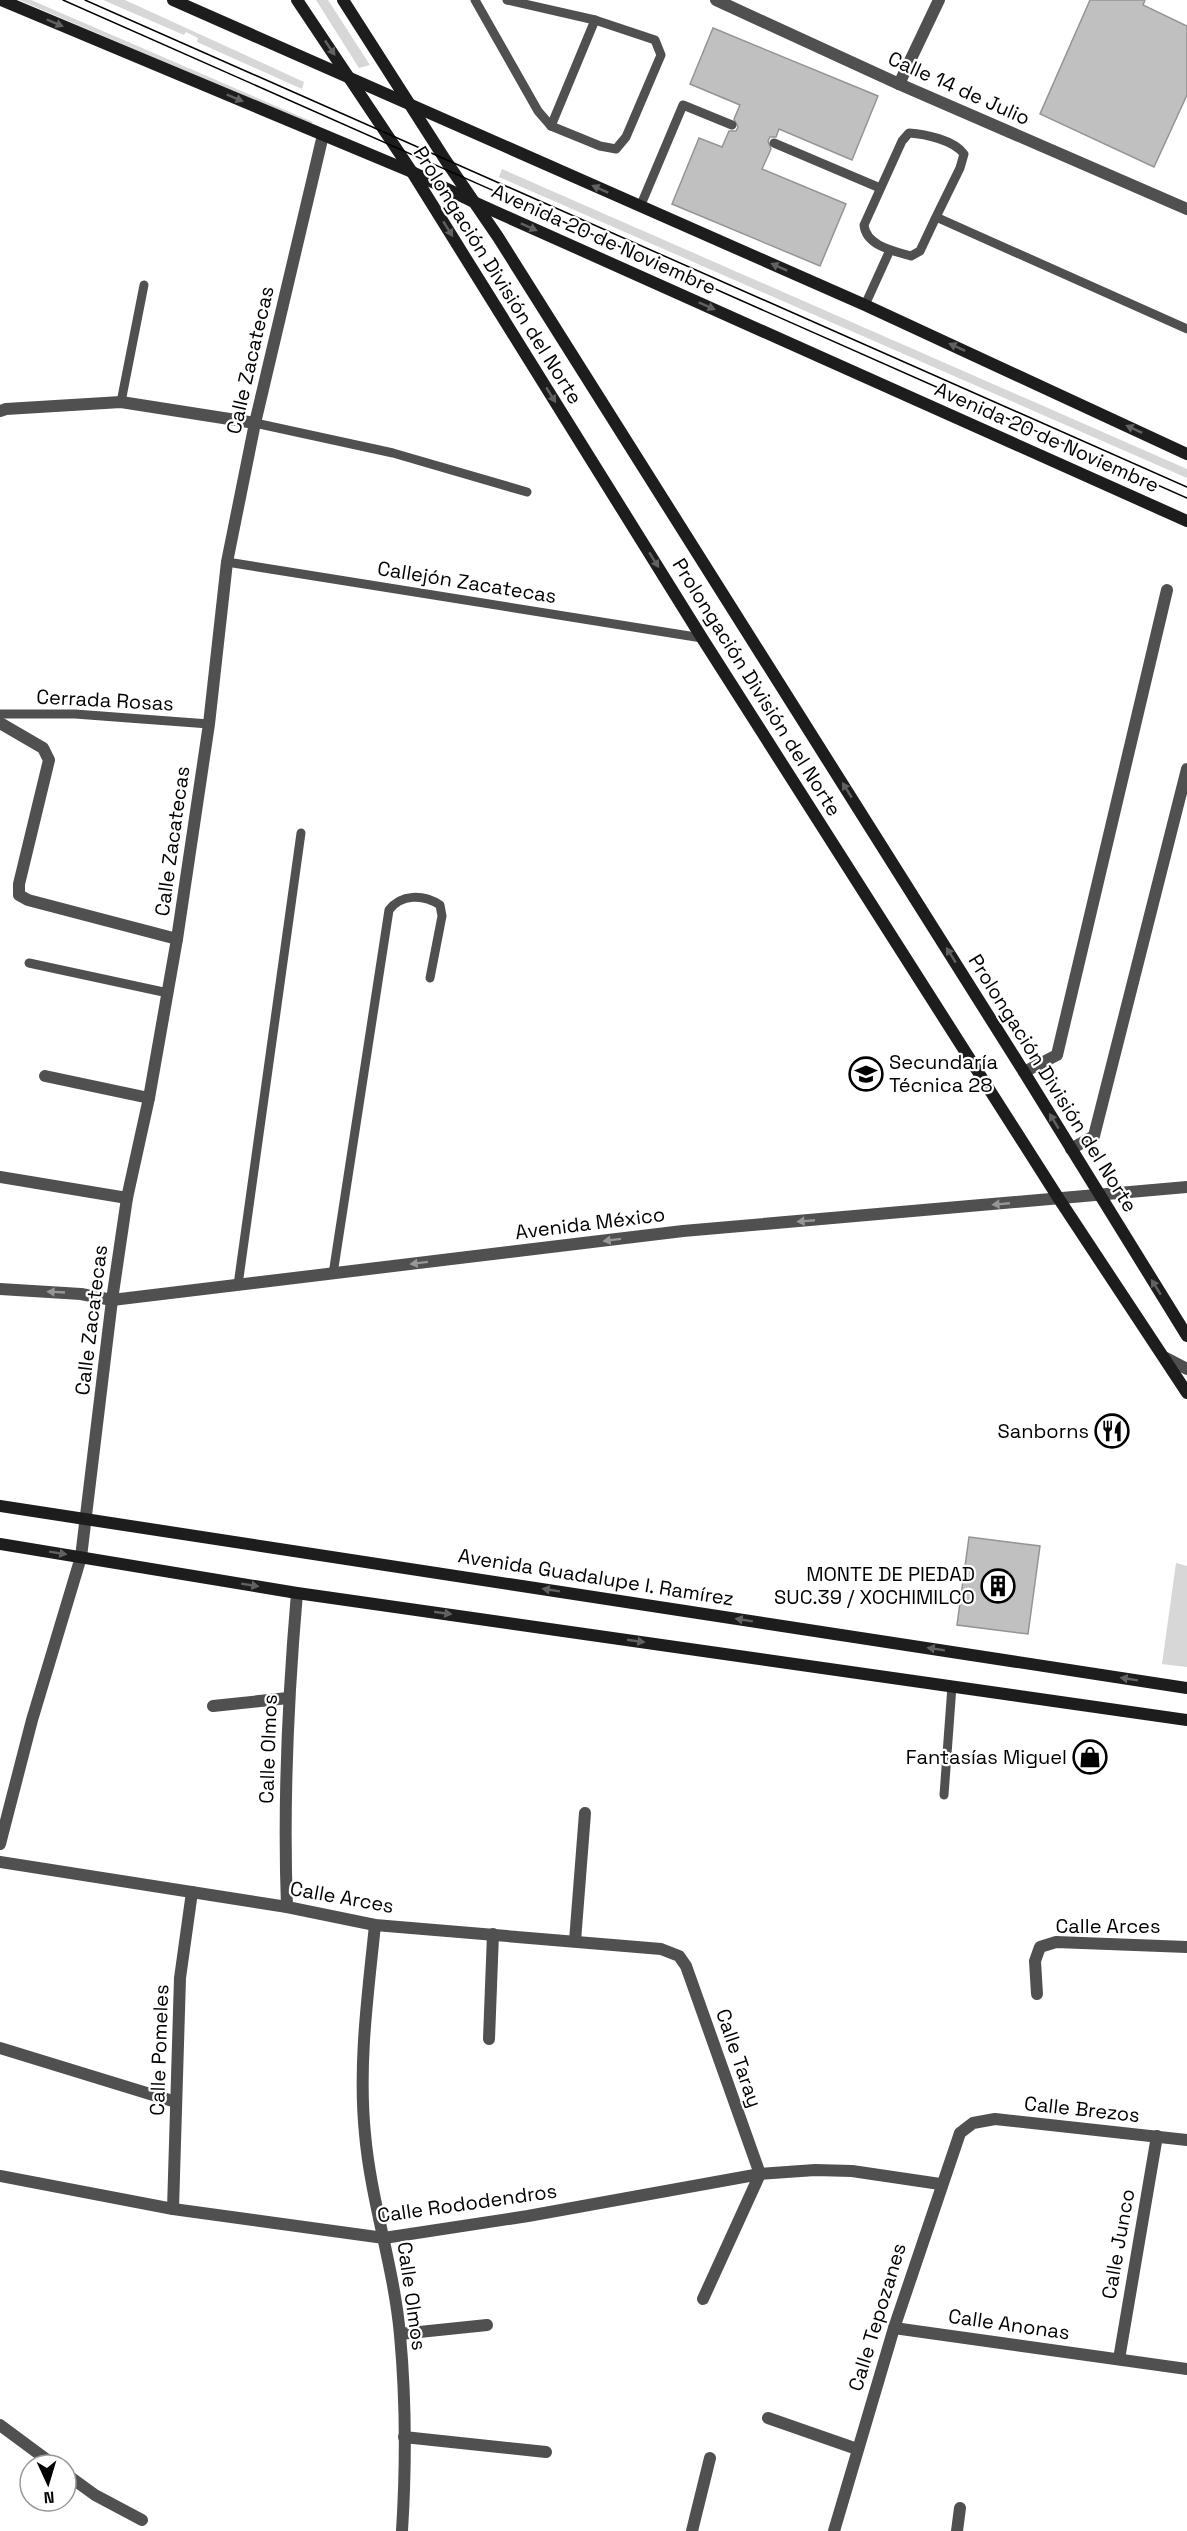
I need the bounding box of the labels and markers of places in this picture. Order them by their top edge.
place label: Secundaría Técnica 28 [889,1049,998,1098]
school or university icon: Secundaría Técnica 28 [848,1056,884,1092]
restaurant icon: Sanborns [1094,1413,1130,1449]
place label: Sanborns [997,1418,1089,1444]
place label: MONTE DE PIEDAD SUC.39 / XOCHIMILCO [774,1561,975,1610]
building icon: MONTE DE PIEDAD SUC.39 / XOCHIMILCO [980,1568,1016,1604]
shop icon: Fantasías Miguel [1072,1739,1108,1775]
place label: Fantasías Miguel [906,1744,1067,1770]

